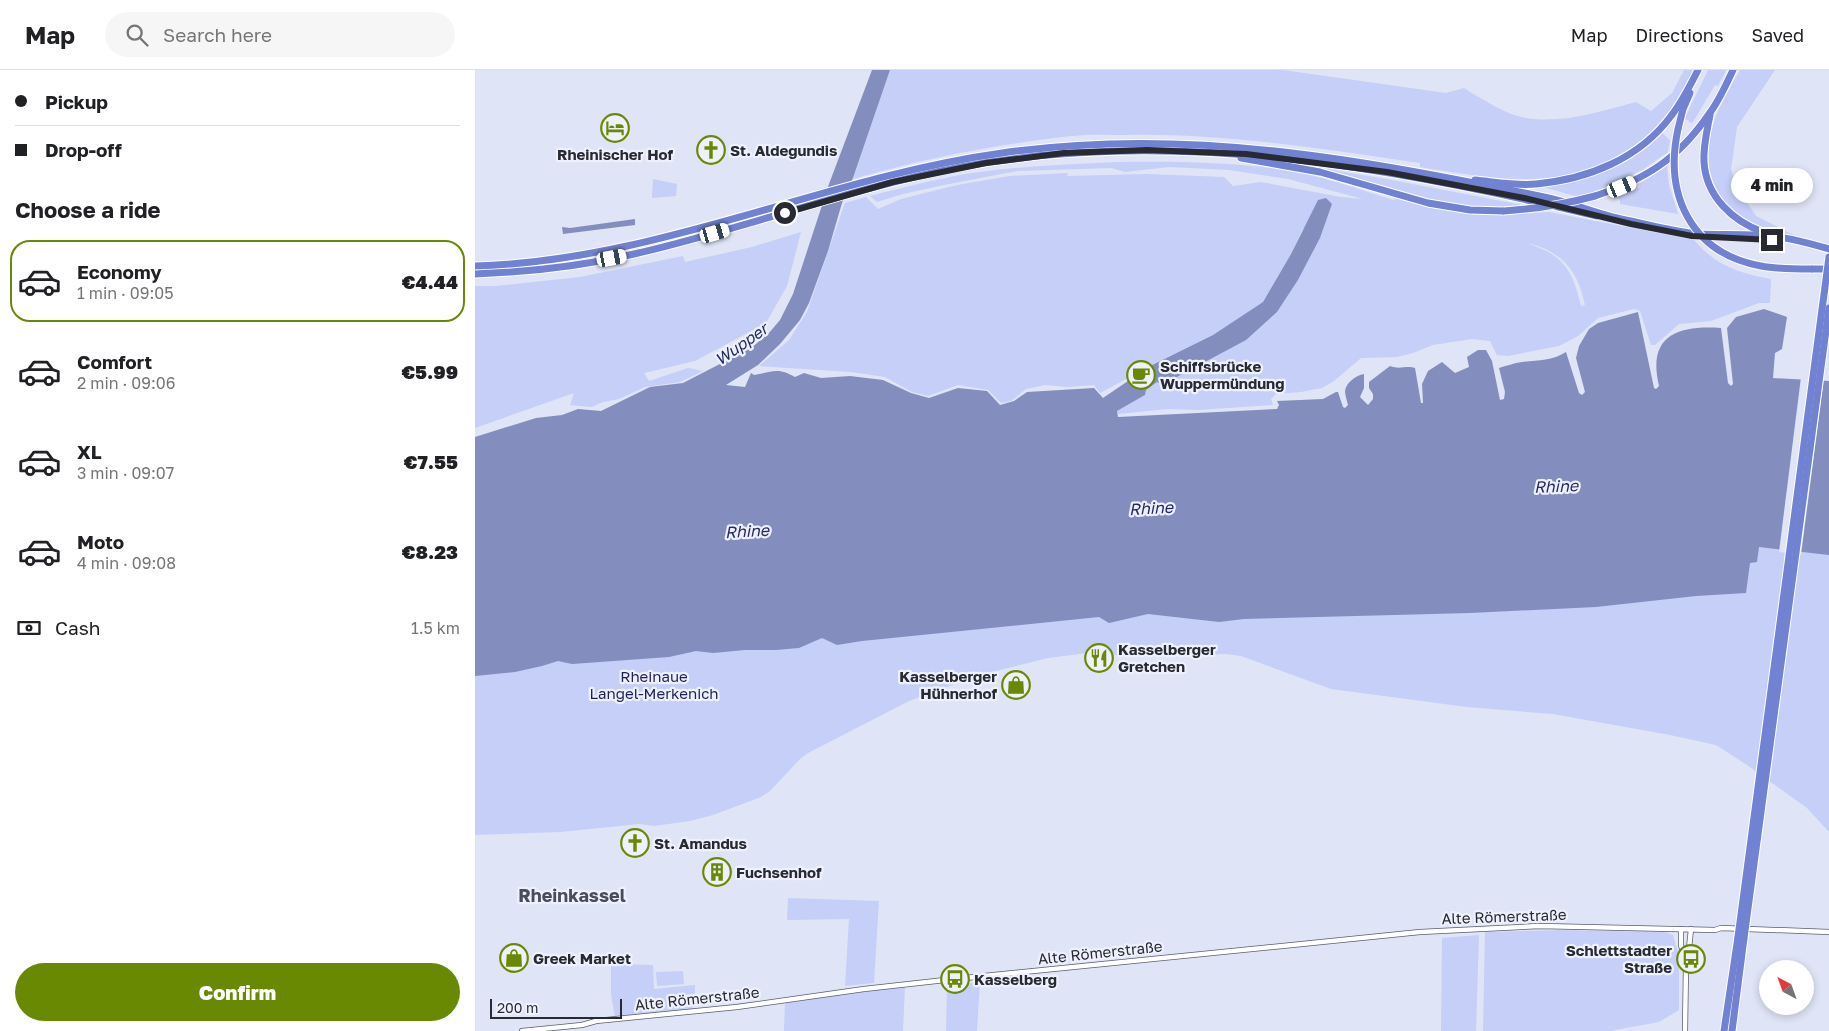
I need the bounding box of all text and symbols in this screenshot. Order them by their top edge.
search box [105,12,455,57]
text: Map [25,20,75,49]
icon: search [123,21,151,49]
text: Search here [163,23,272,46]
text: Map [1571,24,1607,46]
text: Directions [1635,24,1723,46]
text: Saved [1751,24,1804,46]
text: Pickup [45,90,108,113]
hotel icon: Rheinischer Hof [600,113,630,143]
church icon: St. Aldegundis [696,135,726,165]
text: Drop-off [45,138,122,161]
place label: St. Aldegundis [730,141,837,159]
place label: Rheinischer Hof [557,145,674,163]
callout: 4 min [1731,168,1813,202]
car [1605,174,1638,200]
text: 4 min [1751,175,1793,195]
text: Choose a ride [15,196,161,223]
route start [774,202,796,224]
car [698,222,731,244]
route end [1761,229,1783,251]
car [595,248,628,268]
icon: car [17,259,62,304]
text: Economy [77,260,162,283]
text: €4.44 [402,270,458,293]
text: 1 min · 09:05 [77,283,173,303]
water label: Wupper [711,317,774,369]
icon: car [17,349,62,394]
text: Comfort [77,350,152,373]
place label: Schiffsbrücke Wuppermündung [1160,357,1284,392]
text: €5.99 [401,360,458,383]
cafe icon: Schiffsbrücke Wuppermündung [1126,360,1156,390]
text: 2 min · 09:06 [77,373,175,393]
icon: car [17,439,62,484]
text: XL [77,440,102,463]
text: €7.55 [404,450,458,473]
text: 3 min · 09:07 [77,463,174,483]
water label: Rhine [1534,475,1580,497]
water label: Rhine [1128,497,1175,519]
water label: Rhine [724,520,771,542]
icon: car [17,529,62,574]
text: Moto [77,530,124,553]
text: €8.23 [402,540,458,563]
text: 4 min · 09:08 [77,553,176,573]
icon: cash [15,614,43,642]
text: Cash [55,616,100,639]
text: 1.5 km [411,618,460,638]
place label: Kasselberger Gretchen [1118,640,1216,675]
restaurant icon: Kasselberger Gretchen [1084,643,1114,673]
park label: Rheinaue Langel-Merkenich [589,667,719,702]
place label: Kasselberger Hühnerhof [899,667,998,702]
shop icon: Kasselberger Hühnerhof [1001,670,1031,700]
church icon: St. Amandus [620,828,650,858]
place label: St. Amandus [654,834,747,852]
building icon: Fuchsenhof [702,857,732,887]
place label: Fuchsenhof [736,863,822,881]
district label: Rheinkassel [518,884,626,906]
street label: Alte Römerstraße [1441,905,1567,927]
street label: Alte Römerstraße [1037,936,1163,967]
place label: Schlettstadter Straße [1566,941,1672,976]
shop icon: Greek Market [499,943,529,973]
bus stop icon: Schlettstadter Straße [1676,944,1706,974]
place label: Greek Market [533,949,631,967]
north arrow [1759,960,1814,1015]
map controls [1759,960,1814,1015]
button: Confirm [15,963,460,1021]
bus stop icon: Kasselberg [940,964,970,994]
place label: Kasselberg [974,970,1057,988]
street label: Alte Römerstraße [634,982,760,1013]
scale bar [490,996,623,1019]
text: 200 m [497,999,538,1016]

